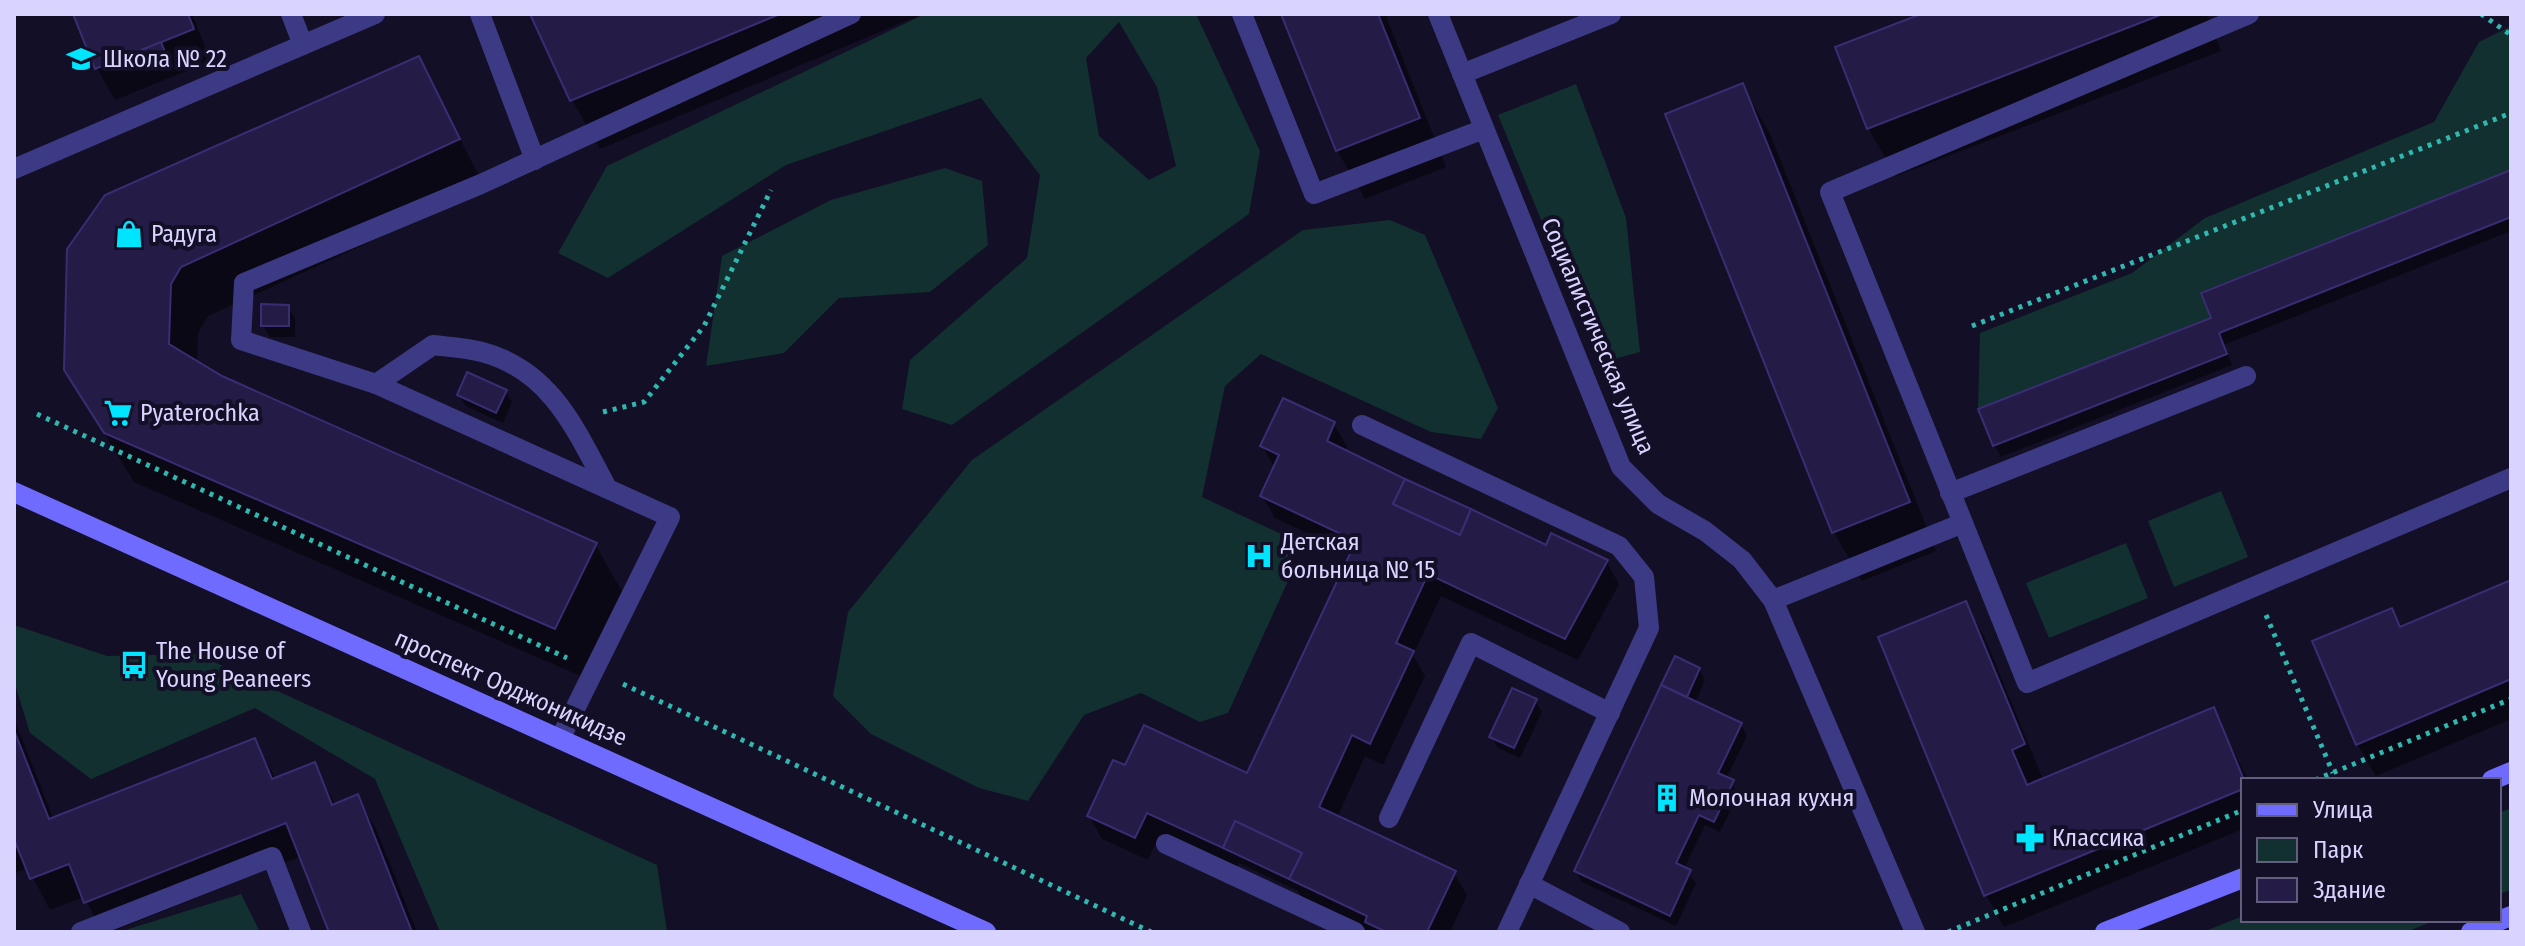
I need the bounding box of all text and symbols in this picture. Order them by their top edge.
school or university icon: Школа № 22 [66,44,96,74]
place label: Школа № 22 [103,45,227,73]
street label: Социалистическая улица [1535,214,1661,458]
shop icon: Радуга [114,219,144,249]
place label: Радуга [151,220,217,248]
supermarket icon: Pyaterochka [103,398,133,428]
place label: Pyaterochka [140,399,260,427]
place label: Детская больница № 15 [1280,528,1435,584]
hospital icon: Детская больница № 15 [1244,541,1274,571]
street label: проспект Орджоникидзе [390,624,632,752]
place label: The House of Young Peaneers [156,637,311,693]
bus stop icon: The House of Young Peaneers [119,650,149,680]
legend [2241,778,2501,922]
building icon: Молочная кухня [1652,783,1682,813]
place label: Молочная кухня [1689,784,1855,812]
text: Улица [2312,796,2373,824]
pharmacy icon: Классика [2015,823,2045,853]
place label: Классика [2052,824,2145,852]
text: Парк [2313,836,2364,864]
text: Здание [2313,876,2386,904]

